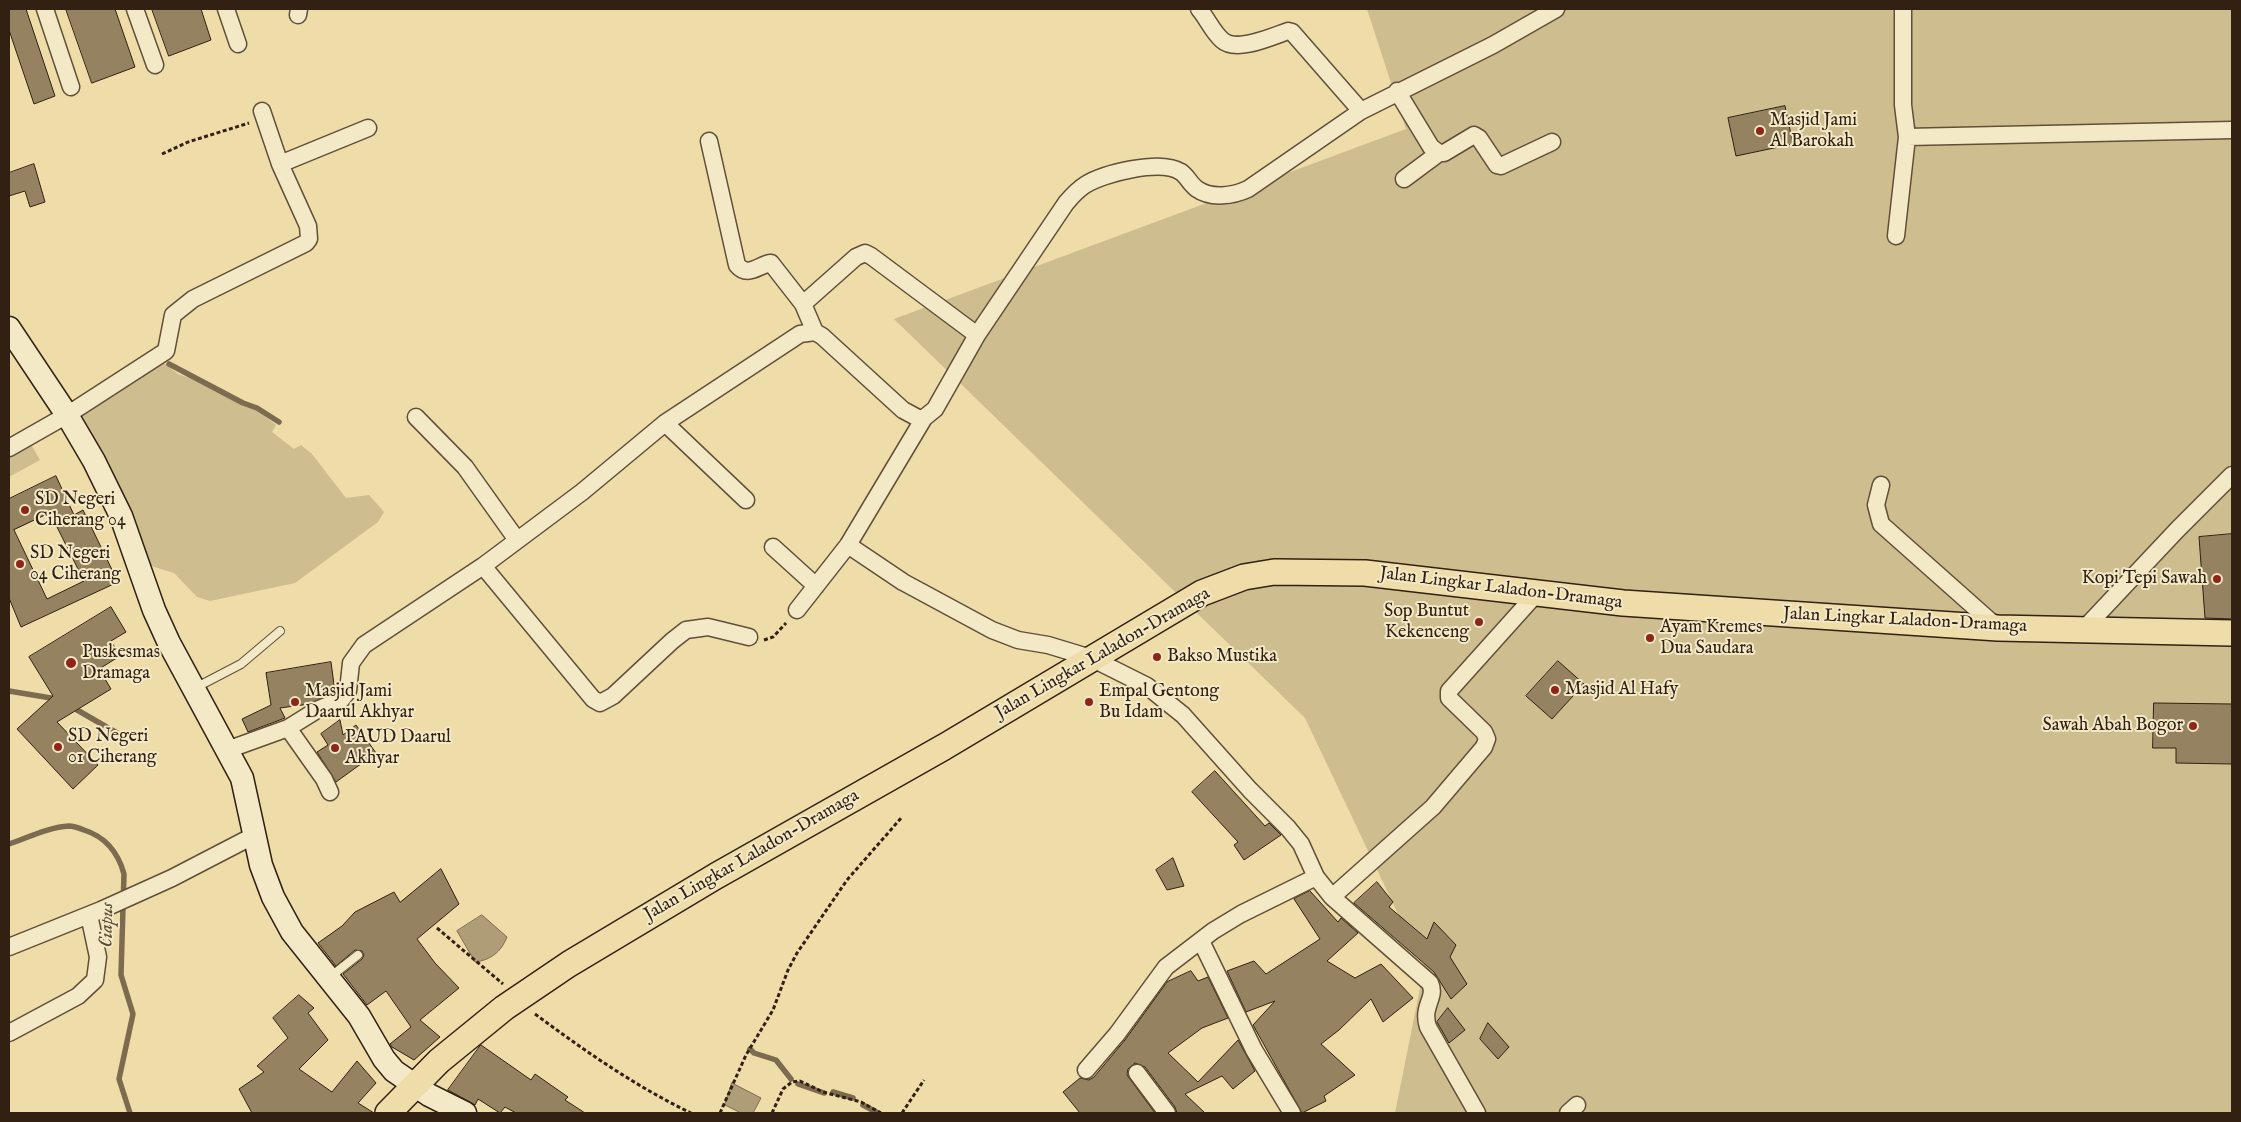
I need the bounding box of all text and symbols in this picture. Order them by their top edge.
place label: Masjid Jami Al Barokah [1770,110,1857,152]
marker: Masjid Jami Al Barokah [1754,125,1766,137]
place label: SD Negeri Ciherang 04 [35,489,126,532]
marker: SD Negeri Ciherang 04 [19,504,31,516]
place label: SD Negeri 04 Ciherang [30,543,121,586]
marker: SD Negeri 04 Ciherang [14,558,26,570]
street label: Jalan Lingkar Laladon-Dramaga [1378,563,1624,615]
place label: Kopi Tepi Sawah [2082,568,2207,590]
marker: Kopi Tepi Sawah [2211,573,2223,585]
street label: Jalan Lingkar Laladon-Dramaga [992,584,1214,724]
place label: Sop Buntut Kekenceng [1384,601,1469,644]
street label: Jalan Lingkar Laladon-Dramaga [1782,604,2028,638]
marker: Sop Buntut Kekenceng [1473,616,1485,628]
place label: Ayam Kremes Dua Saudara [1660,617,1762,660]
marker: Ayam Kremes Dua Saudara [1644,632,1656,644]
place label: Puskesmas Dramaga [82,642,160,684]
place label: Bakso Mustika [1167,646,1277,668]
marker: Bakso Mustika [1151,651,1163,663]
marker: Puskesmas Dramaga [64,656,78,670]
place label: Masjid Al Hafy [1565,679,1678,701]
place label: Masjid Jami Daarul Akhyar [305,681,414,724]
place label: Empal Gentong Bu Idam [1099,681,1219,724]
marker: Masjid Al Hafy [1549,684,1561,696]
marker: Masjid Jami Daarul Akhyar [289,696,301,708]
marker: Empal Gentong Bu Idam [1083,696,1095,708]
place label: Sawah Abah Bogor [2042,715,2183,737]
marker: Sawah Abah Bogor [2187,720,2199,732]
place label: SD Negeri 01 Ciherang [68,726,157,769]
place label: PAUD Daarul Akhyar [345,727,451,770]
marker: SD Negeri 01 Ciherang [52,741,64,753]
marker: PAUD Daarul Akhyar [329,742,341,754]
street label: Jalan Lingkar Laladon-Dramaga [641,786,863,926]
water label: Ciapus [96,902,120,948]

